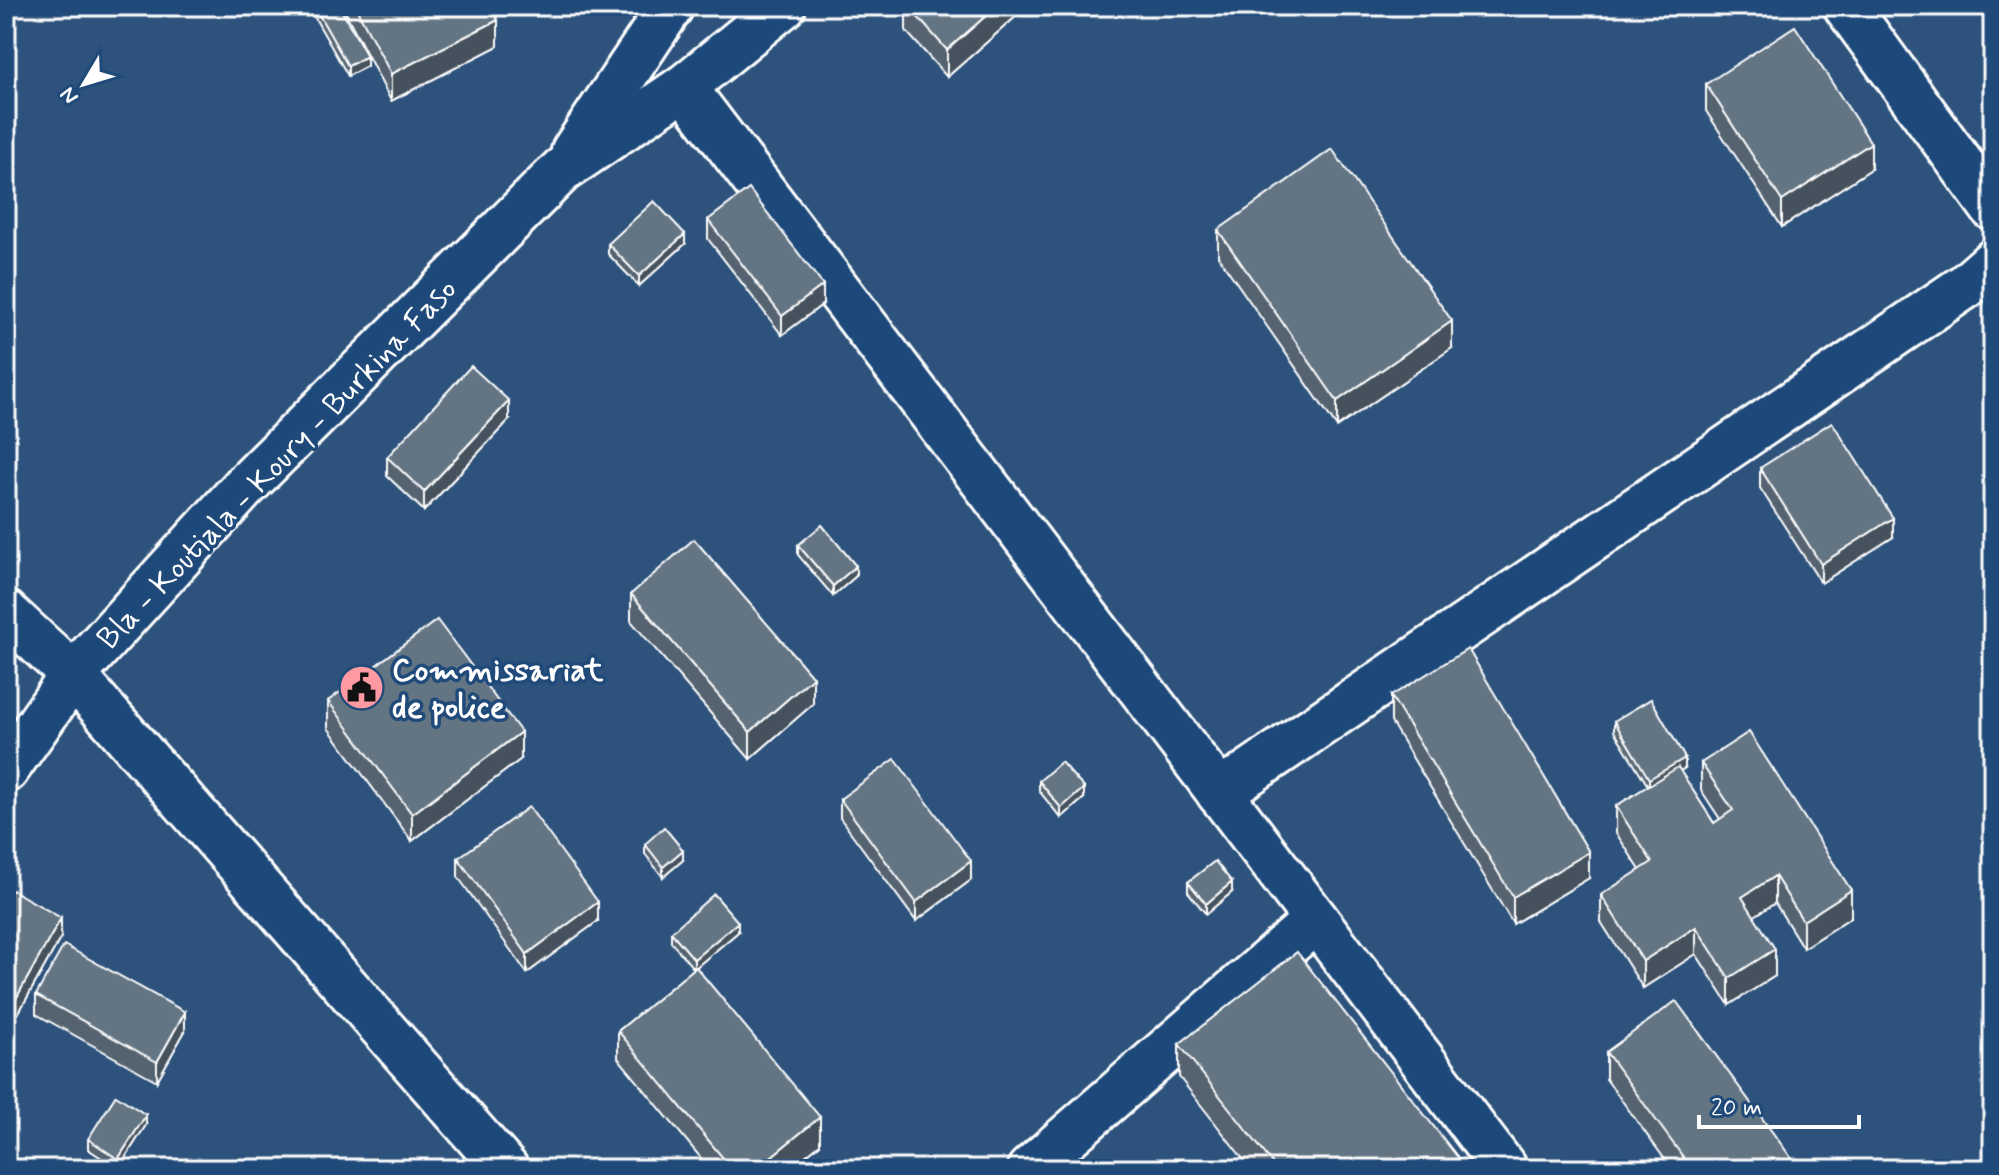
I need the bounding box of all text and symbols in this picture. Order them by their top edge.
north arrow [44,44,124,124]
text: N [54,81,85,109]
street label: Bla - Koutiala - Koury - Burkina Faso [88,270,467,659]
place label: Commissariat de police [392,650,605,729]
public building icon: Commissariat de police [337,663,385,711]
scale bar [1699,1079,1859,1129]
text: 20 m [1711,1093,1762,1124]

